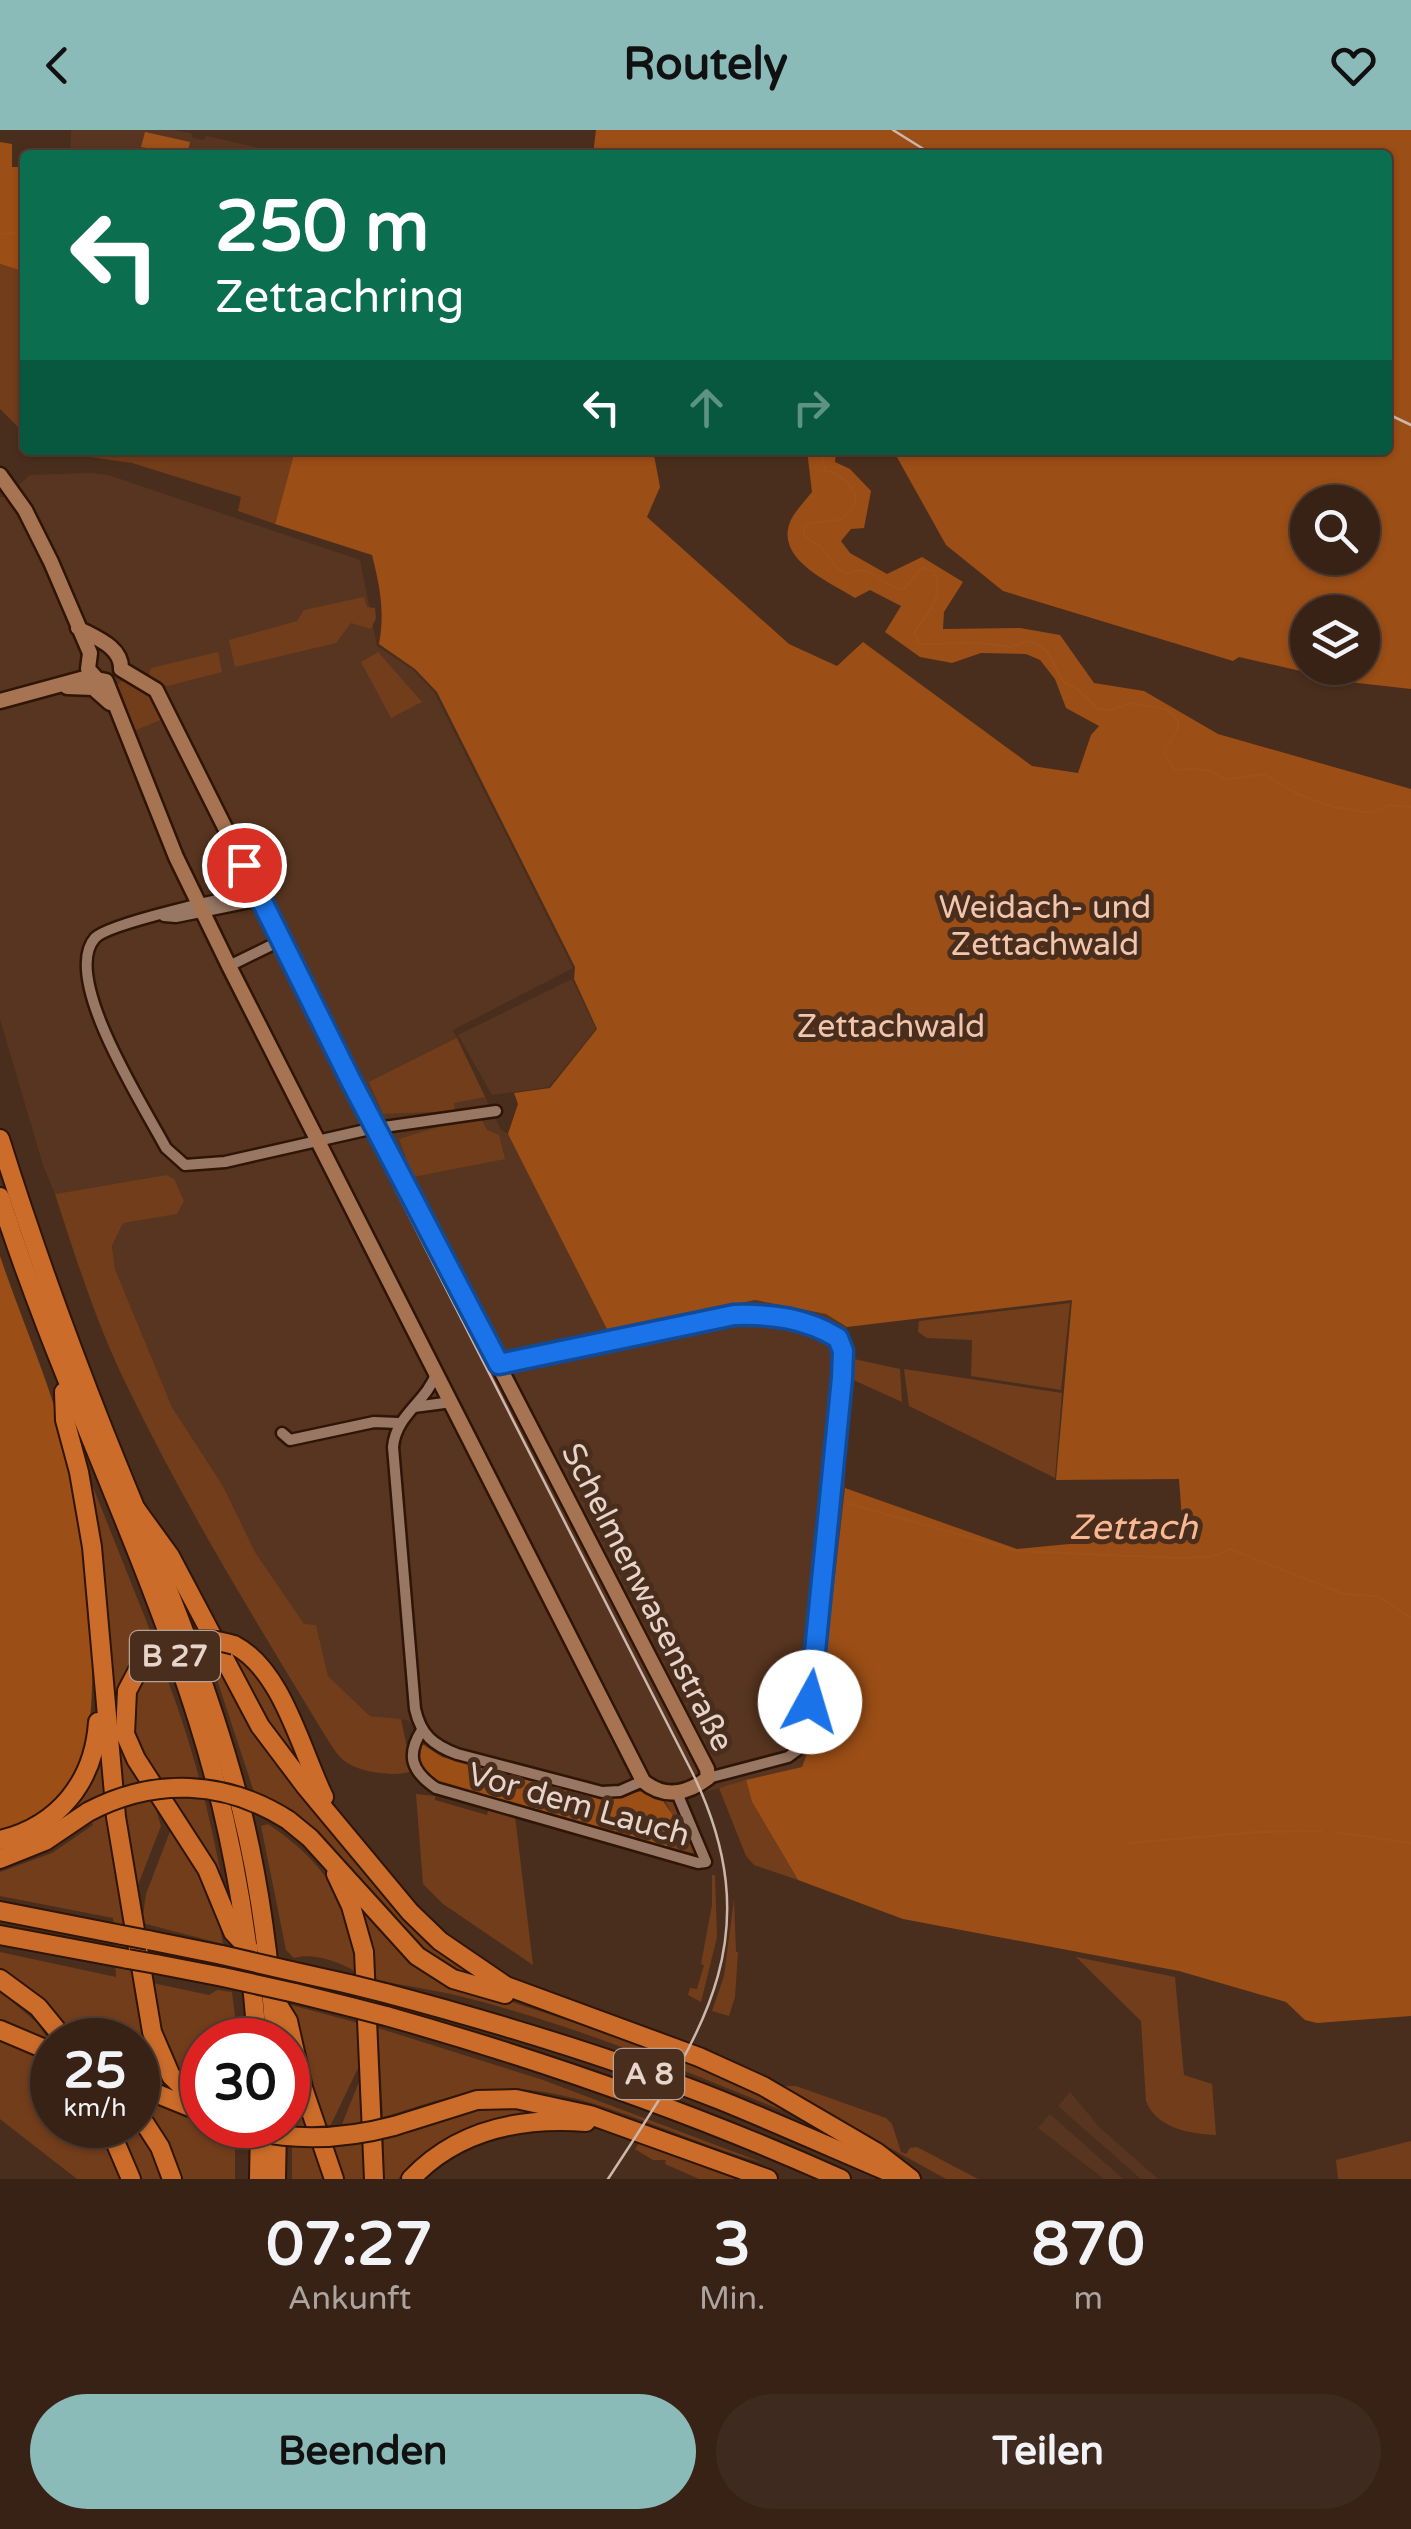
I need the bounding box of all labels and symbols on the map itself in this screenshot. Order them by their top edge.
pin [202,823,287,908]
park label: Weidach- und Zettachwald [939,889,1151,964]
park label: Zettachwald [797,1008,985,1046]
street label: Schelmenwasenstraße [553,1437,741,1758]
water label: Zettach [1069,1507,1199,1549]
road number: B 27 [130,1631,220,1681]
position arrow [758,1650,862,1754]
street label: Vor dem Lauch [464,1755,694,1855]
speed limit sign: 30 [180,2018,310,2148]
road number: A 8 [614,2049,684,2099]

